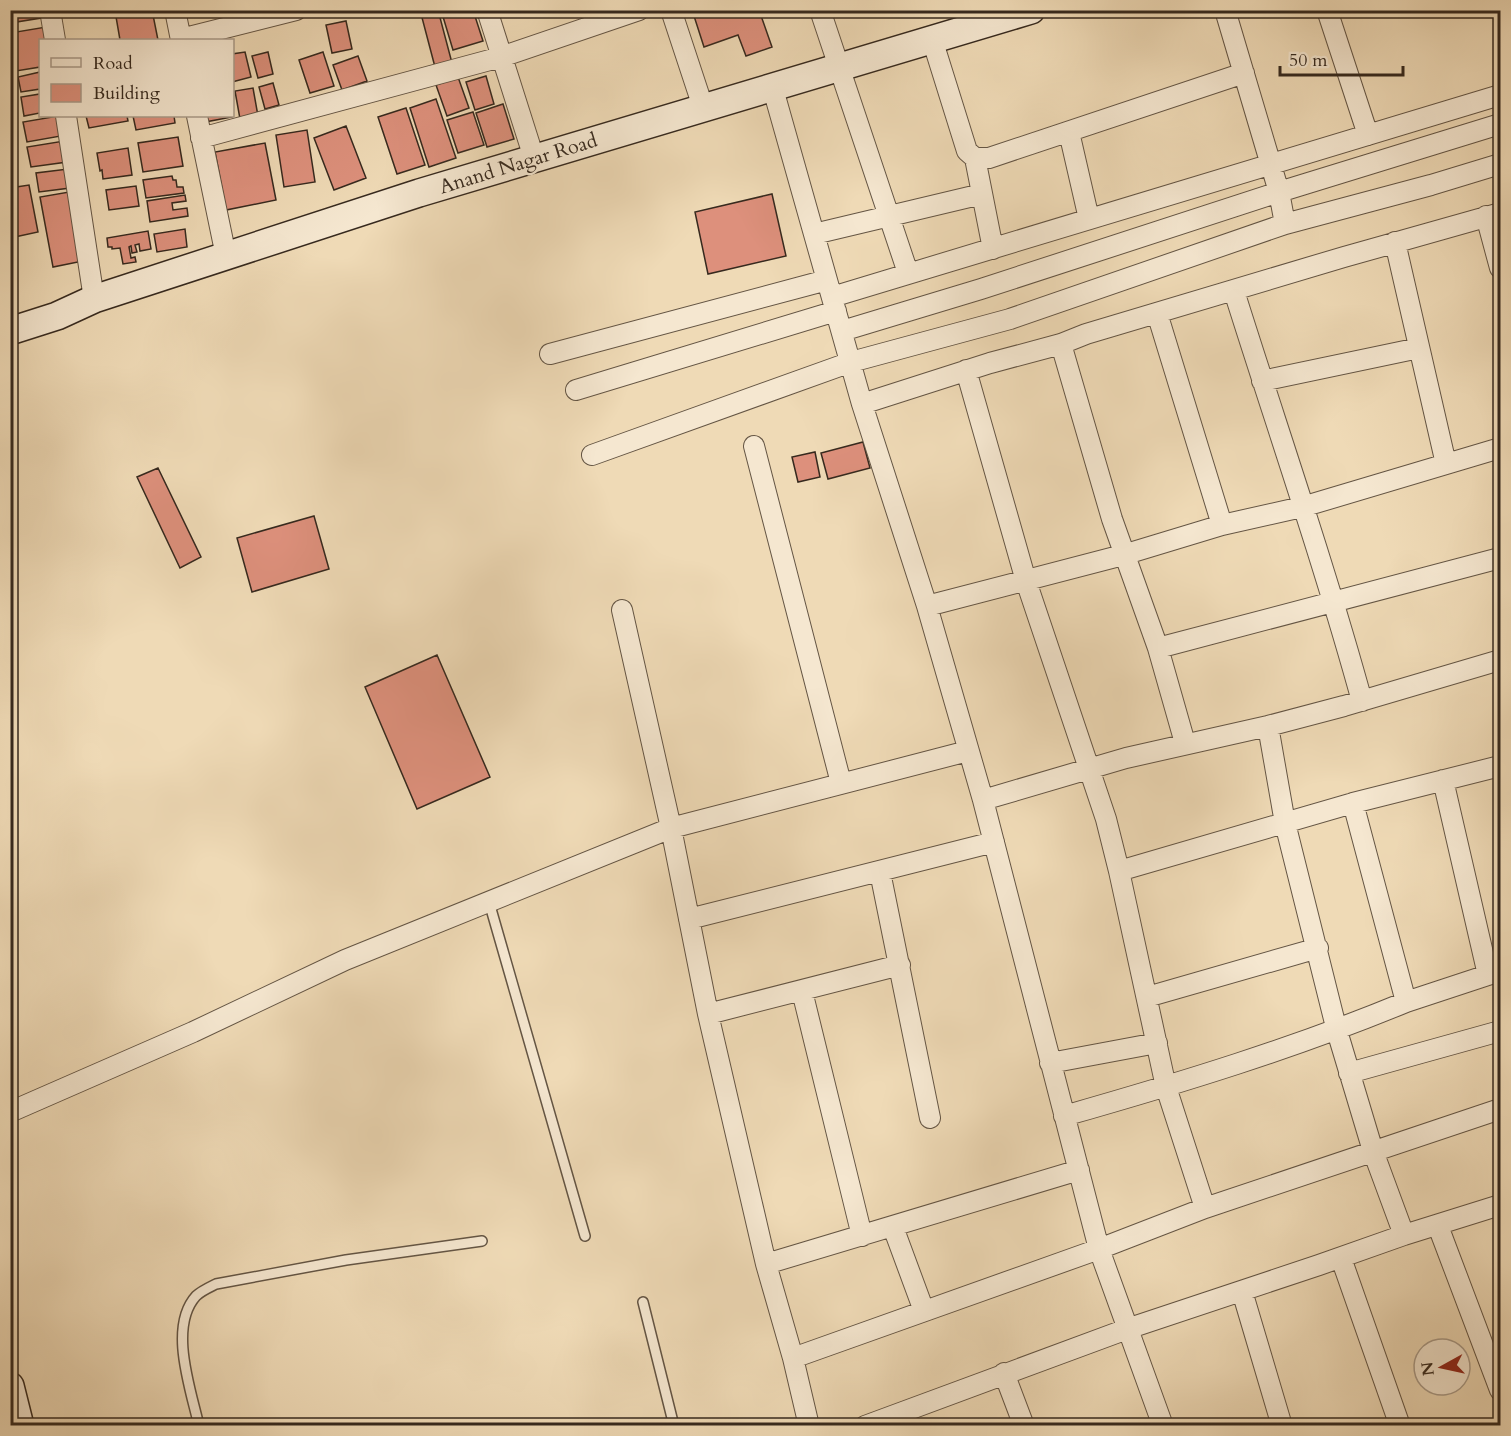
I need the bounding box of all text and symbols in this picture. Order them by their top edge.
legend [39,39,234,117]
scale bar [1280,39,1403,77]
text: 50 m [1289,48,1328,73]
text: Road [93,51,133,76]
text: Building [93,81,161,106]
street label: Anand Nagar Road [436,127,601,200]
north arrow [1412,1337,1472,1397]
text: N [1416,1360,1440,1377]

